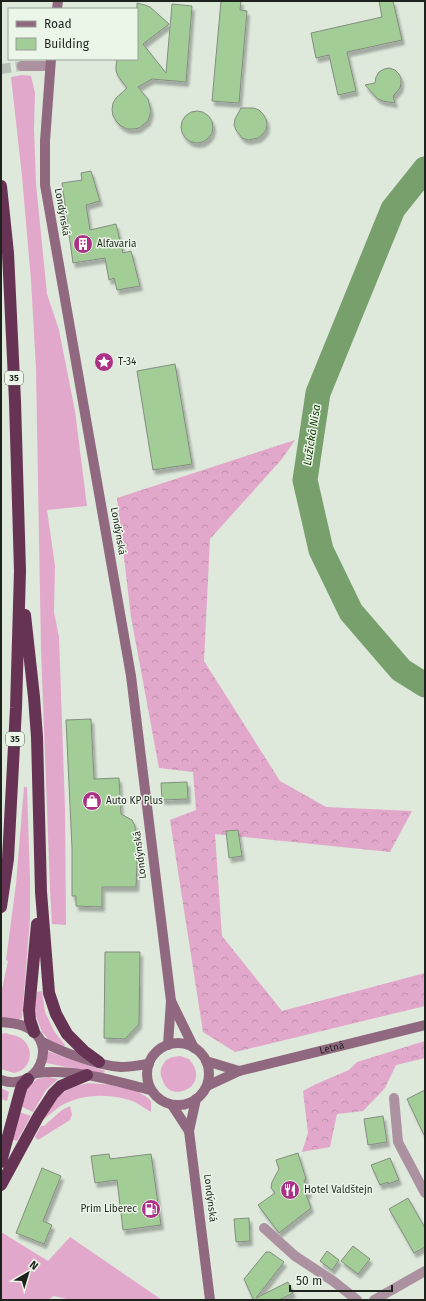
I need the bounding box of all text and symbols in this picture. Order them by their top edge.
legend [8,8,138,60]
text: Road [44,17,72,31]
text: Building [44,37,90,51]
street label: Londýnská [52,187,73,237]
building icon: Alfavaria [72,233,94,255]
place label: Alfavaria [97,238,136,250]
place icon: T-34 [93,351,115,373]
place label: T-34 [118,356,137,368]
road number: 35 [5,371,23,385]
water label: Lužická Nisa [301,404,323,466]
street label: Londýnská [108,506,129,556]
road number: 35 [6,732,24,746]
shop icon: Auto KP Plus [81,790,103,812]
place label: Auto KP Plus [106,795,163,807]
street label: Londýnská [130,830,149,880]
street label: Letná [318,1039,346,1057]
street label: Londýnská [201,1173,220,1223]
restaurant icon: Hotel Valdštejn [279,1179,301,1201]
place label: Hotel Valdštejn [304,1184,373,1196]
fuel station icon: Prim Liberec [140,1198,162,1220]
place label: Prim Liberec [81,1203,137,1215]
north arrow [8,1253,48,1293]
text: N [27,1258,41,1273]
scale bar [290,1267,392,1293]
text: 50 m [296,1274,322,1288]

